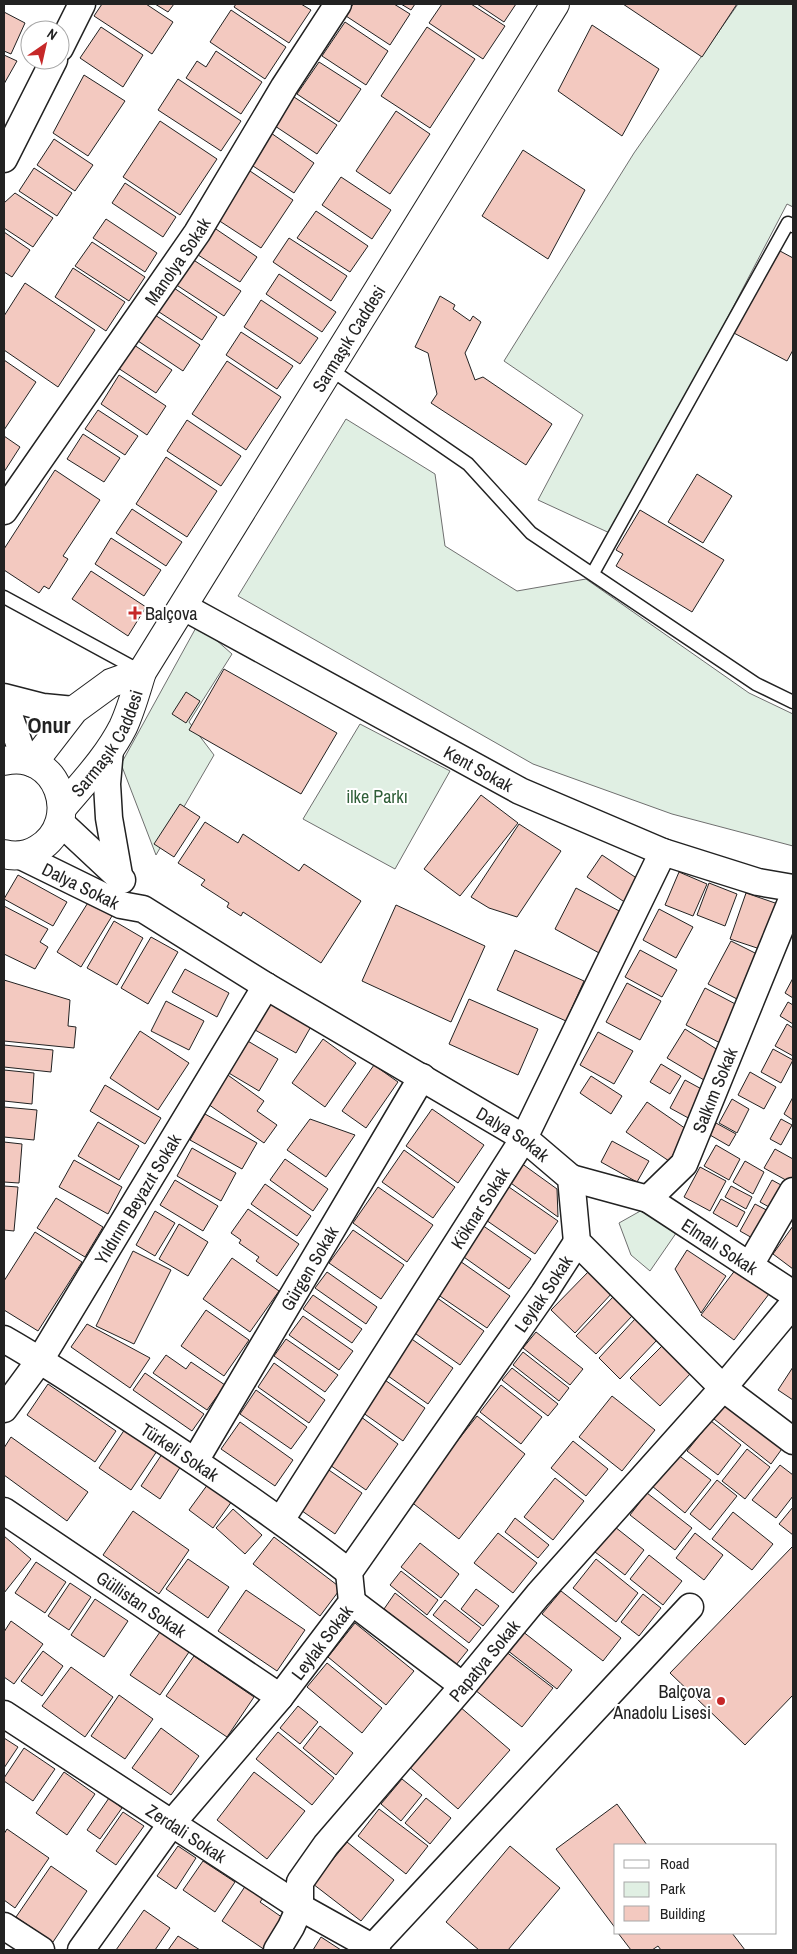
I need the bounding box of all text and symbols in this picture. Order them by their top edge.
north arrow [20,20,70,70]
text: N [44,24,61,44]
street label: Manolya Sokak [138,212,216,310]
street label: Sarmaşık Caddesi [306,280,391,397]
place label: Balçova [145,601,198,626]
marker: Balçova [129,607,141,619]
street label: Sarmaşık Caddesi [65,687,148,802]
district label: Onur [27,710,71,740]
street label: Kent Sokak [440,739,518,798]
park label: ilke Parkı [346,784,408,809]
street label: Dalya Sokak [38,856,124,915]
street label: Salkım Sokak [686,1043,743,1137]
street label: Dalya Sokak [472,1100,555,1167]
street label: Yıldırım Beyazıt Sokak [88,1128,187,1269]
street label: Köknar Sokak [444,1162,515,1253]
street label: Elmalı Sokak [677,1212,763,1281]
street label: Gürgen Sokak [274,1221,344,1315]
street label: Leylak Sokak [508,1250,578,1337]
street label: Türkeli Sokak [136,1417,225,1487]
street label: Güllistan Sokak [92,1564,192,1643]
street label: Leylak Sokak [285,1599,358,1685]
street label: Papatya Sokak [443,1614,526,1707]
place label: Balçova Anadolu Lisesi [612,1679,711,1725]
marker: Balçova Anadolu Lisesi [715,1695,727,1707]
street label: Zerdali Sokak [142,1798,232,1869]
legend [614,1844,777,1934]
text: Road [660,1853,689,1874]
text: Park [660,1878,686,1899]
text: Building [660,1903,705,1924]

